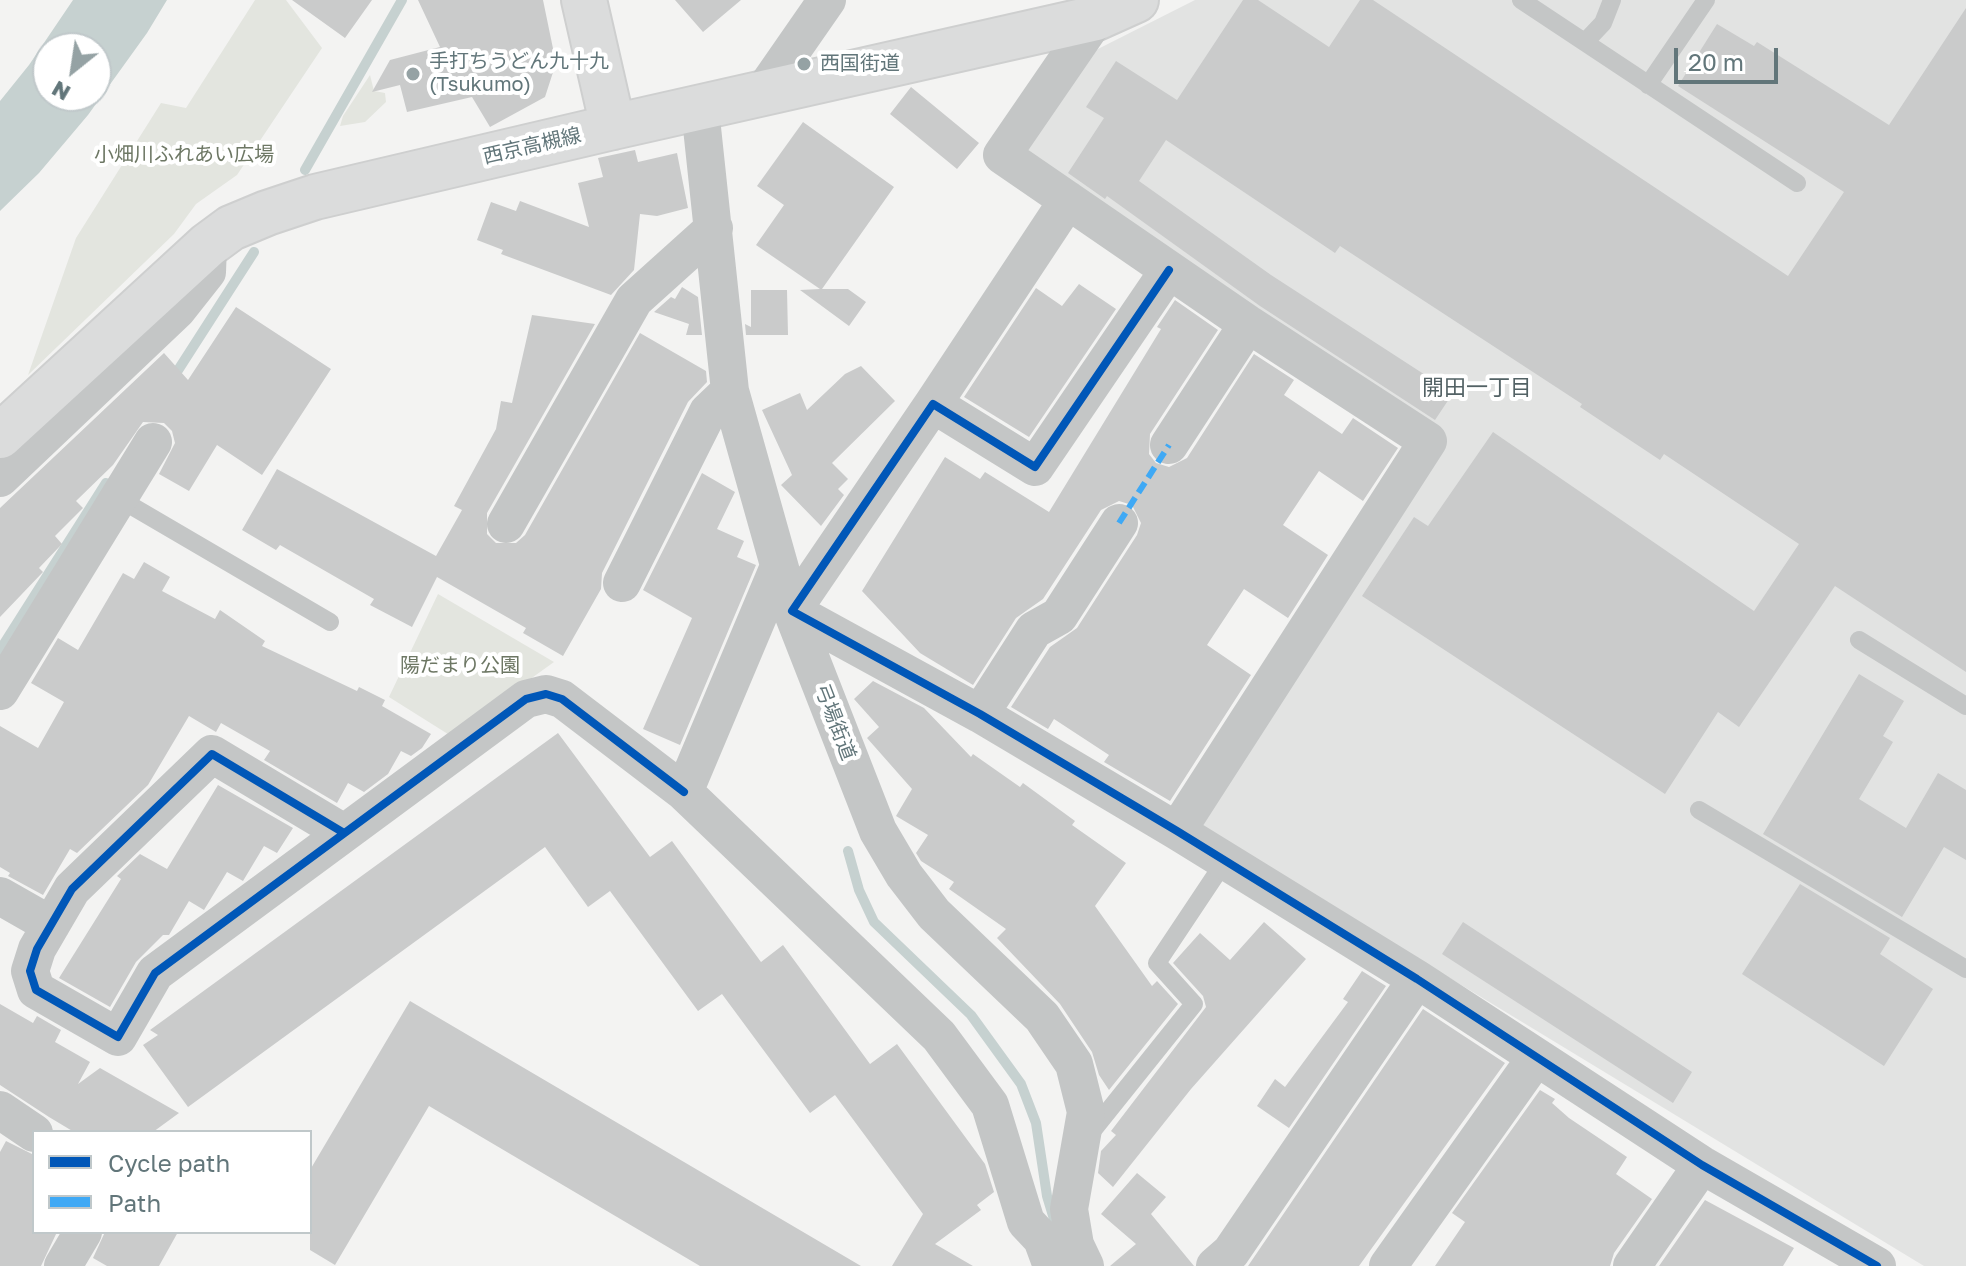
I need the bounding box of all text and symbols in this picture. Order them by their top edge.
north arrow [32,32,112,112]
scale bar [1678,32,1782,82]
text: 20 m [1688,47,1744,76]
place label: 手打ちうどん九十九 (Tsukumo) [429,50,609,97]
place label: 西国街道 [820,52,900,76]
marker: 西国街道 [795,55,813,73]
marker: 手打ちうどん九十九 (Tsukumo) [404,65,422,83]
text: N [47,76,75,107]
street label: 西京高槻線 [481,123,583,169]
park label: 小畑川ふれあい広場 [94,143,274,167]
district label: 開田一丁目 [1422,375,1532,401]
park label: 陽だまり公園 [400,654,520,678]
street label: 弓場街道 [809,680,861,764]
legend [32,1130,312,1234]
text: Cycle path [108,1148,230,1177]
text: Path [108,1188,161,1217]

